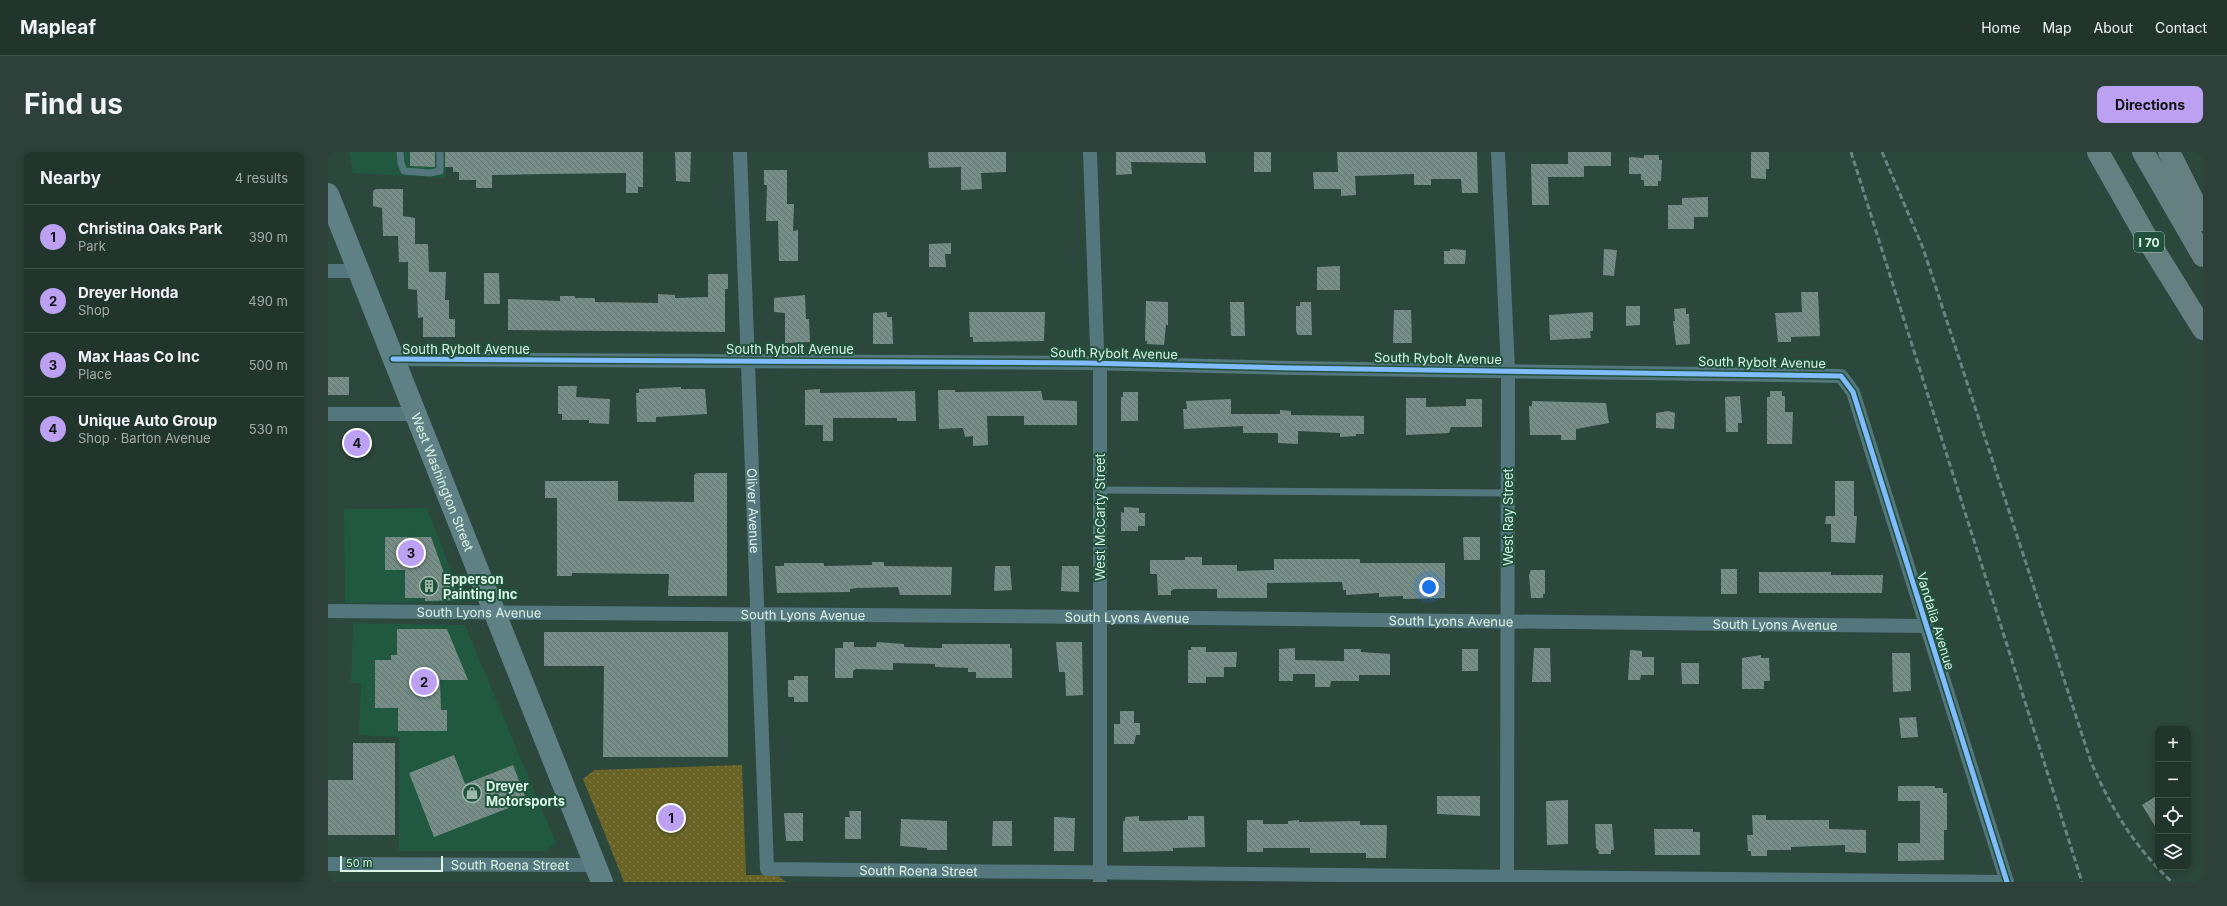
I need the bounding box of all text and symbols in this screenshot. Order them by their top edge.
text: Mapleaf [20,16,96,39]
text: Home [1981,19,2020,36]
text: Map [2042,19,2072,36]
text: About [2094,19,2133,36]
text: Contact [2155,19,2207,36]
button: Directions [2097,86,2203,123]
text: Find us [24,87,123,121]
text: Nearby [40,168,101,188]
text: 4 results [235,170,288,186]
text: Christina Oaks Park [78,219,222,238]
text: 1 [50,229,56,245]
text: 390 m [249,229,288,245]
road number: I 70 [2134,232,2164,252]
text: Park [78,238,106,254]
text: Dreyer Honda [78,283,179,302]
text: 2 [49,293,57,309]
text: 490 m [248,293,288,309]
text: Shop [78,302,110,318]
street label: South Rybolt Avenue [402,341,530,357]
street label: South Rybolt Avenue [726,341,854,357]
street label: South Rybolt Avenue [1050,344,1178,362]
text: Max Haas Co Inc [78,347,200,366]
street label: South Rybolt Avenue [1374,349,1502,367]
street label: South Rybolt Avenue [1698,353,1826,371]
text: 3 [49,357,57,373]
text: 500 m [249,357,288,373]
text: Place [78,366,112,382]
text: Unique Auto Group [78,411,217,430]
street label: West Washington Street [408,411,477,553]
text: 4 [49,421,57,437]
text: 530 m [249,421,288,437]
pin: 4 [344,428,370,458]
text: Shop · Barton Avenue [78,430,211,446]
street label: West McCarty Street [1092,453,1108,581]
street label: Oliver Avenue [744,468,763,554]
street label: West Ray Street [1500,468,1516,566]
pin: 3 [398,538,424,568]
street label: Vandalia Avenue [1914,570,1958,672]
place label: Epperson Painting Inc [443,571,518,602]
building icon: Epperson Painting Inc [418,575,440,597]
your location [1419,577,1439,597]
street label: South Lyons Avenue [417,604,541,621]
street label: South Lyons Avenue [741,606,865,623]
street label: South Lyons Avenue [1065,609,1189,626]
street label: South Lyons Avenue [1389,612,1513,630]
street label: South Lyons Avenue [1713,616,1837,633]
pin: 2 [411,667,437,697]
map controls [2155,726,2191,870]
button: + [2155,726,2191,762]
button: − [2155,762,2191,798]
place label: Dreyer Motorsports [486,778,565,809]
shop icon: Dreyer Motorsports [461,782,483,804]
button: locate [2155,798,2191,834]
pin: 1 [658,803,684,833]
button: layers [2155,834,2191,870]
scale bar [340,854,443,873]
text: 50 m [346,856,372,870]
street label: South Roena Street [451,856,569,873]
street label: South Roena Street [859,862,978,879]

